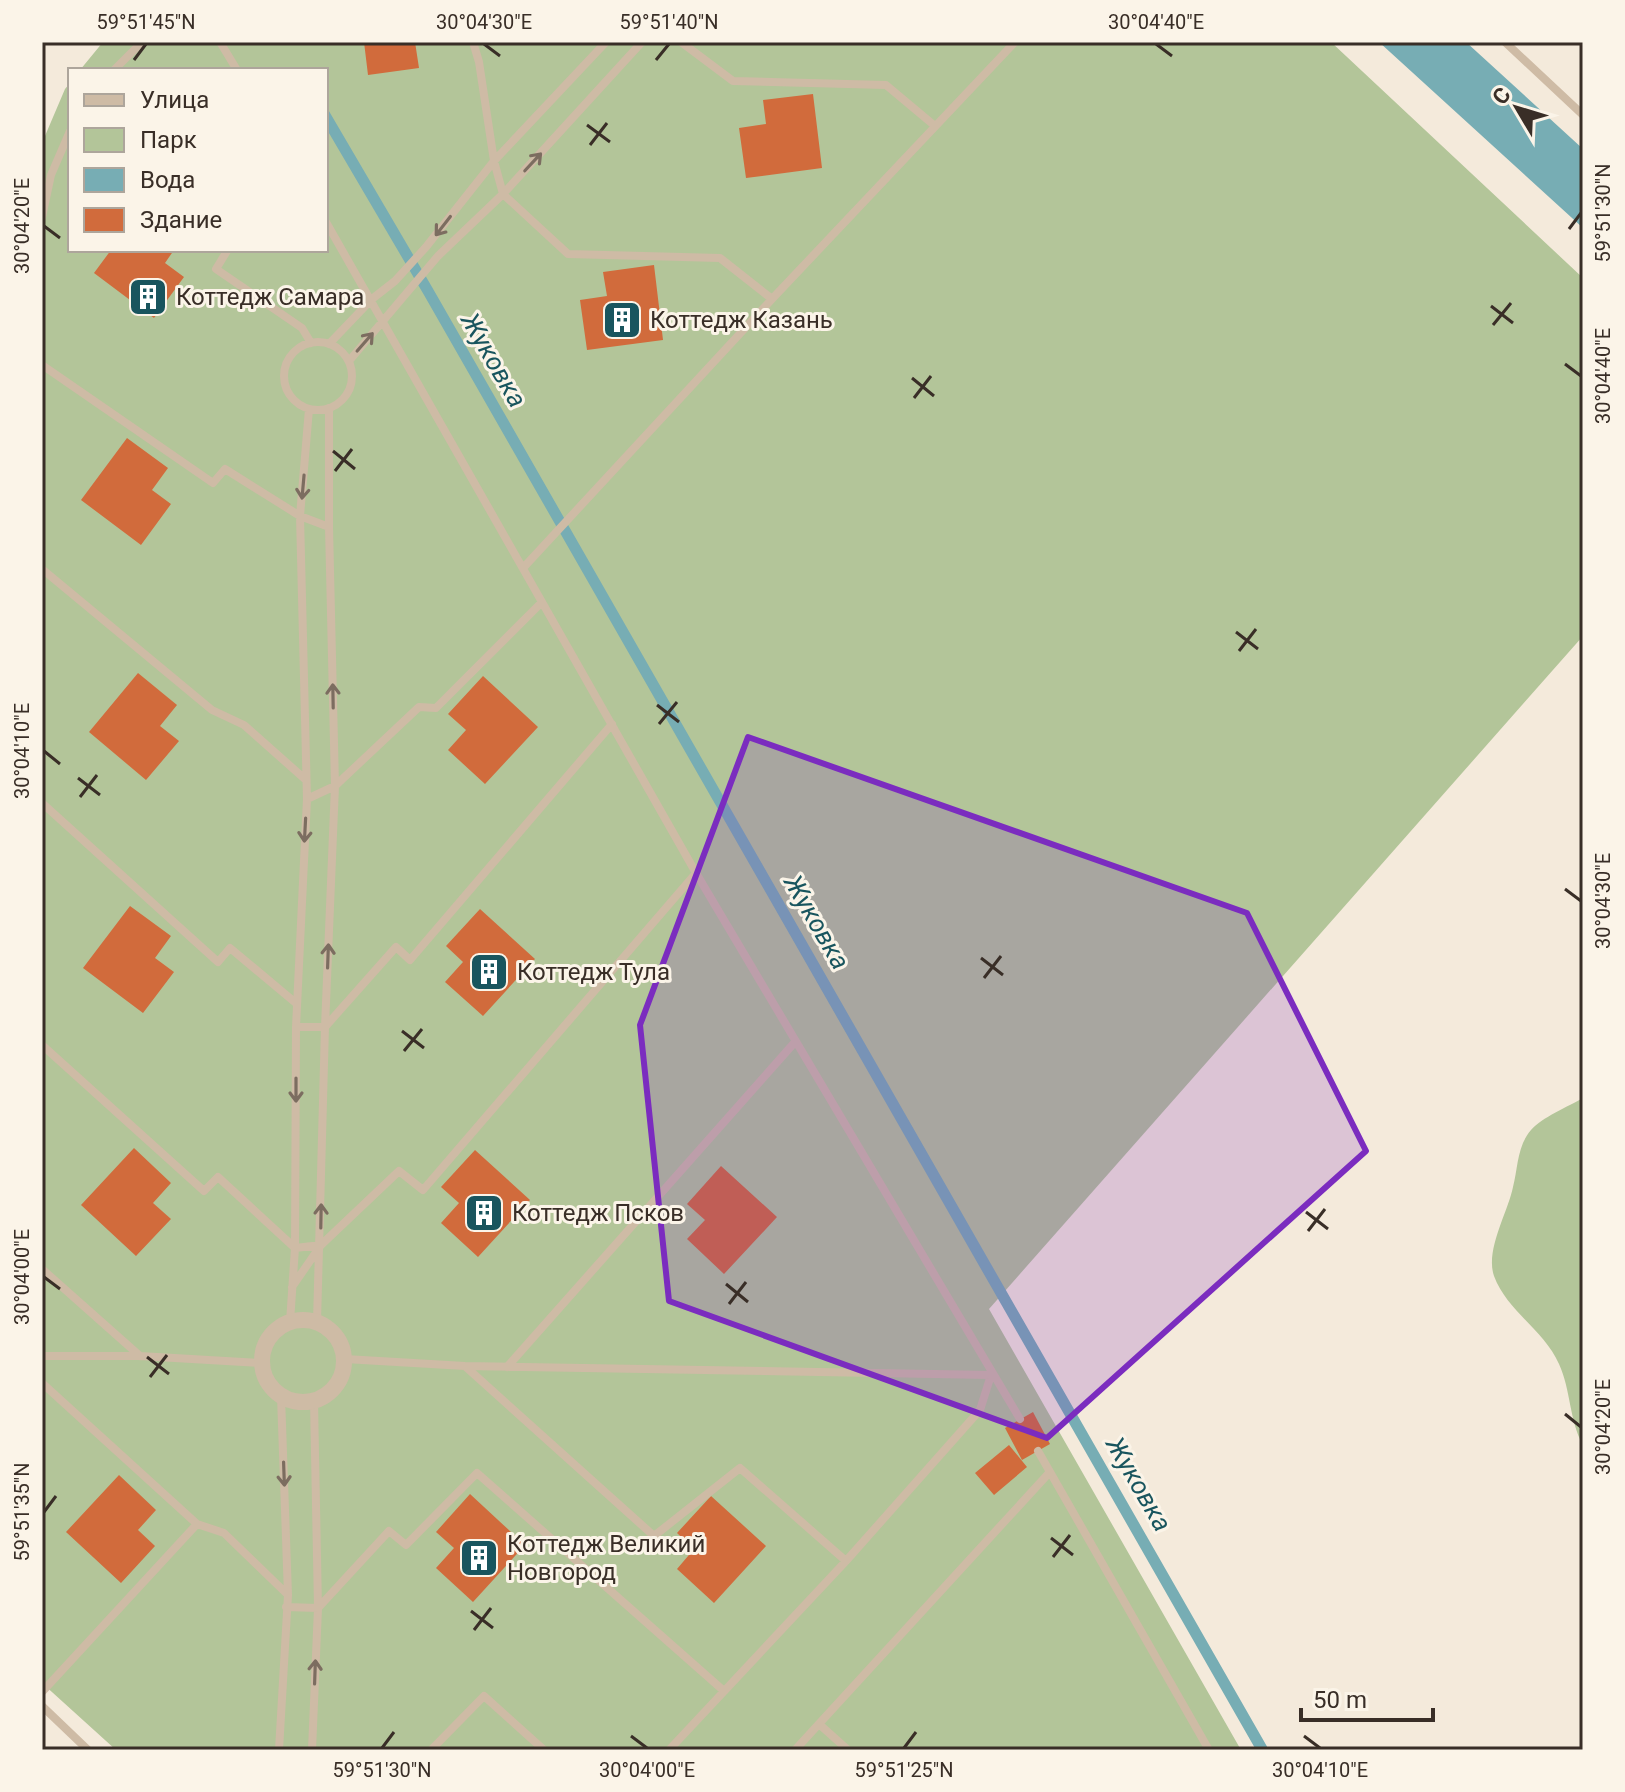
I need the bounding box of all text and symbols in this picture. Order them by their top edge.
text: 59°51'45"N [96,10,196,34]
text: 30°04'30"E [436,10,532,34]
text: 59°51'40"N [619,10,719,34]
text: 30°04'40"E [1108,10,1204,34]
legend [68,68,328,252]
north arrow [1477,68,1557,148]
text: С [1487,83,1516,109]
text: Улица [140,86,209,114]
text: Парк [140,126,197,154]
one-way arrow [523,152,541,172]
text: 59°51'30"N [1591,163,1615,263]
text: Вода [140,166,195,194]
text: 30°04'20"E [10,178,34,274]
text: Здание [140,206,222,234]
one-way arrow [434,215,451,236]
building icon: Коттедж Самара [127,276,169,318]
place label: Коттедж Самара [176,283,364,311]
building icon: Коттедж Казань [601,299,643,341]
water label: Жуковка [454,306,533,413]
place label: Коттедж Казань [650,306,833,334]
text: 30°04'40"E [1591,328,1615,424]
one-way arrow [356,333,374,353]
one-way arrow [295,473,310,500]
one-way arrow [325,683,341,710]
text: 30°04'10"E [10,703,34,799]
one-way arrow [298,816,313,843]
text: 30°04'30"E [1591,853,1615,949]
water label: Жуковка [777,868,856,975]
one-way arrow [321,943,336,970]
building icon: Коттедж Тула [468,951,510,993]
place label: Коттедж Тула [517,958,670,986]
one-way arrow [288,1076,304,1103]
building icon: Коттедж Псков [463,1192,505,1234]
place label: Коттедж Псков [512,1199,684,1227]
one-way arrow [313,1203,329,1230]
text: 30°04'00"E [10,1229,34,1325]
text: 30°04'20"E [1591,1379,1615,1475]
water label: Жуковка [1099,1430,1178,1537]
one-way arrow [276,1460,291,1487]
text: 59°51'35"N [10,1462,34,1562]
place label: Коттедж Великий Новгород [507,1530,705,1586]
building icon: Коттедж Великий Новгород [458,1537,500,1579]
one-way arrow [308,1659,323,1686]
scale bar [1301,1672,1433,1722]
text: 50 m [1313,1686,1367,1714]
text: 59°51'30"N [332,1758,432,1782]
text: 30°04'00"E [599,1758,695,1782]
text: 59°51'25"N [854,1758,954,1782]
text: 30°04'10"E [1272,1758,1368,1782]

